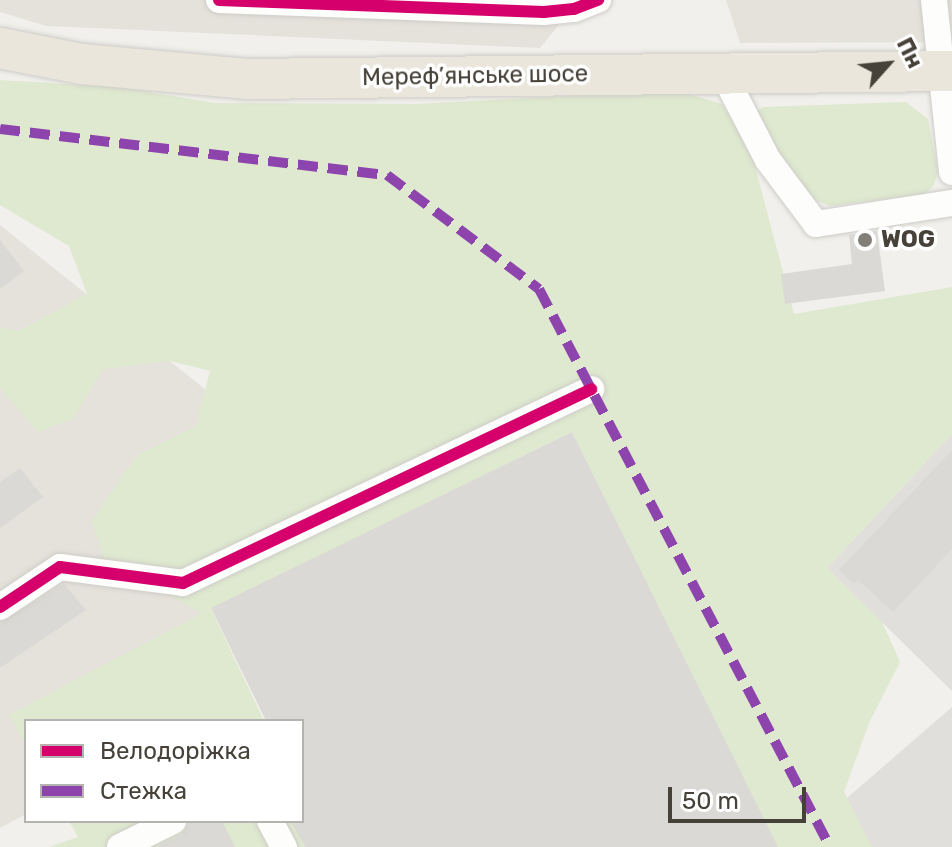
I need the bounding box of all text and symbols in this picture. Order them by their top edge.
north arrow [848,24,928,104]
text: Пн [891,33,929,73]
street label: Мереф’янське шосе [362,60,588,92]
place label: WOG [881,226,935,254]
marker: WOG [856,231,874,249]
legend [24,719,304,823]
text: Велодоріжка [100,737,251,765]
scale bar [672,771,810,821]
text: Стежка [100,777,187,805]
text: 50 m [682,787,739,815]

